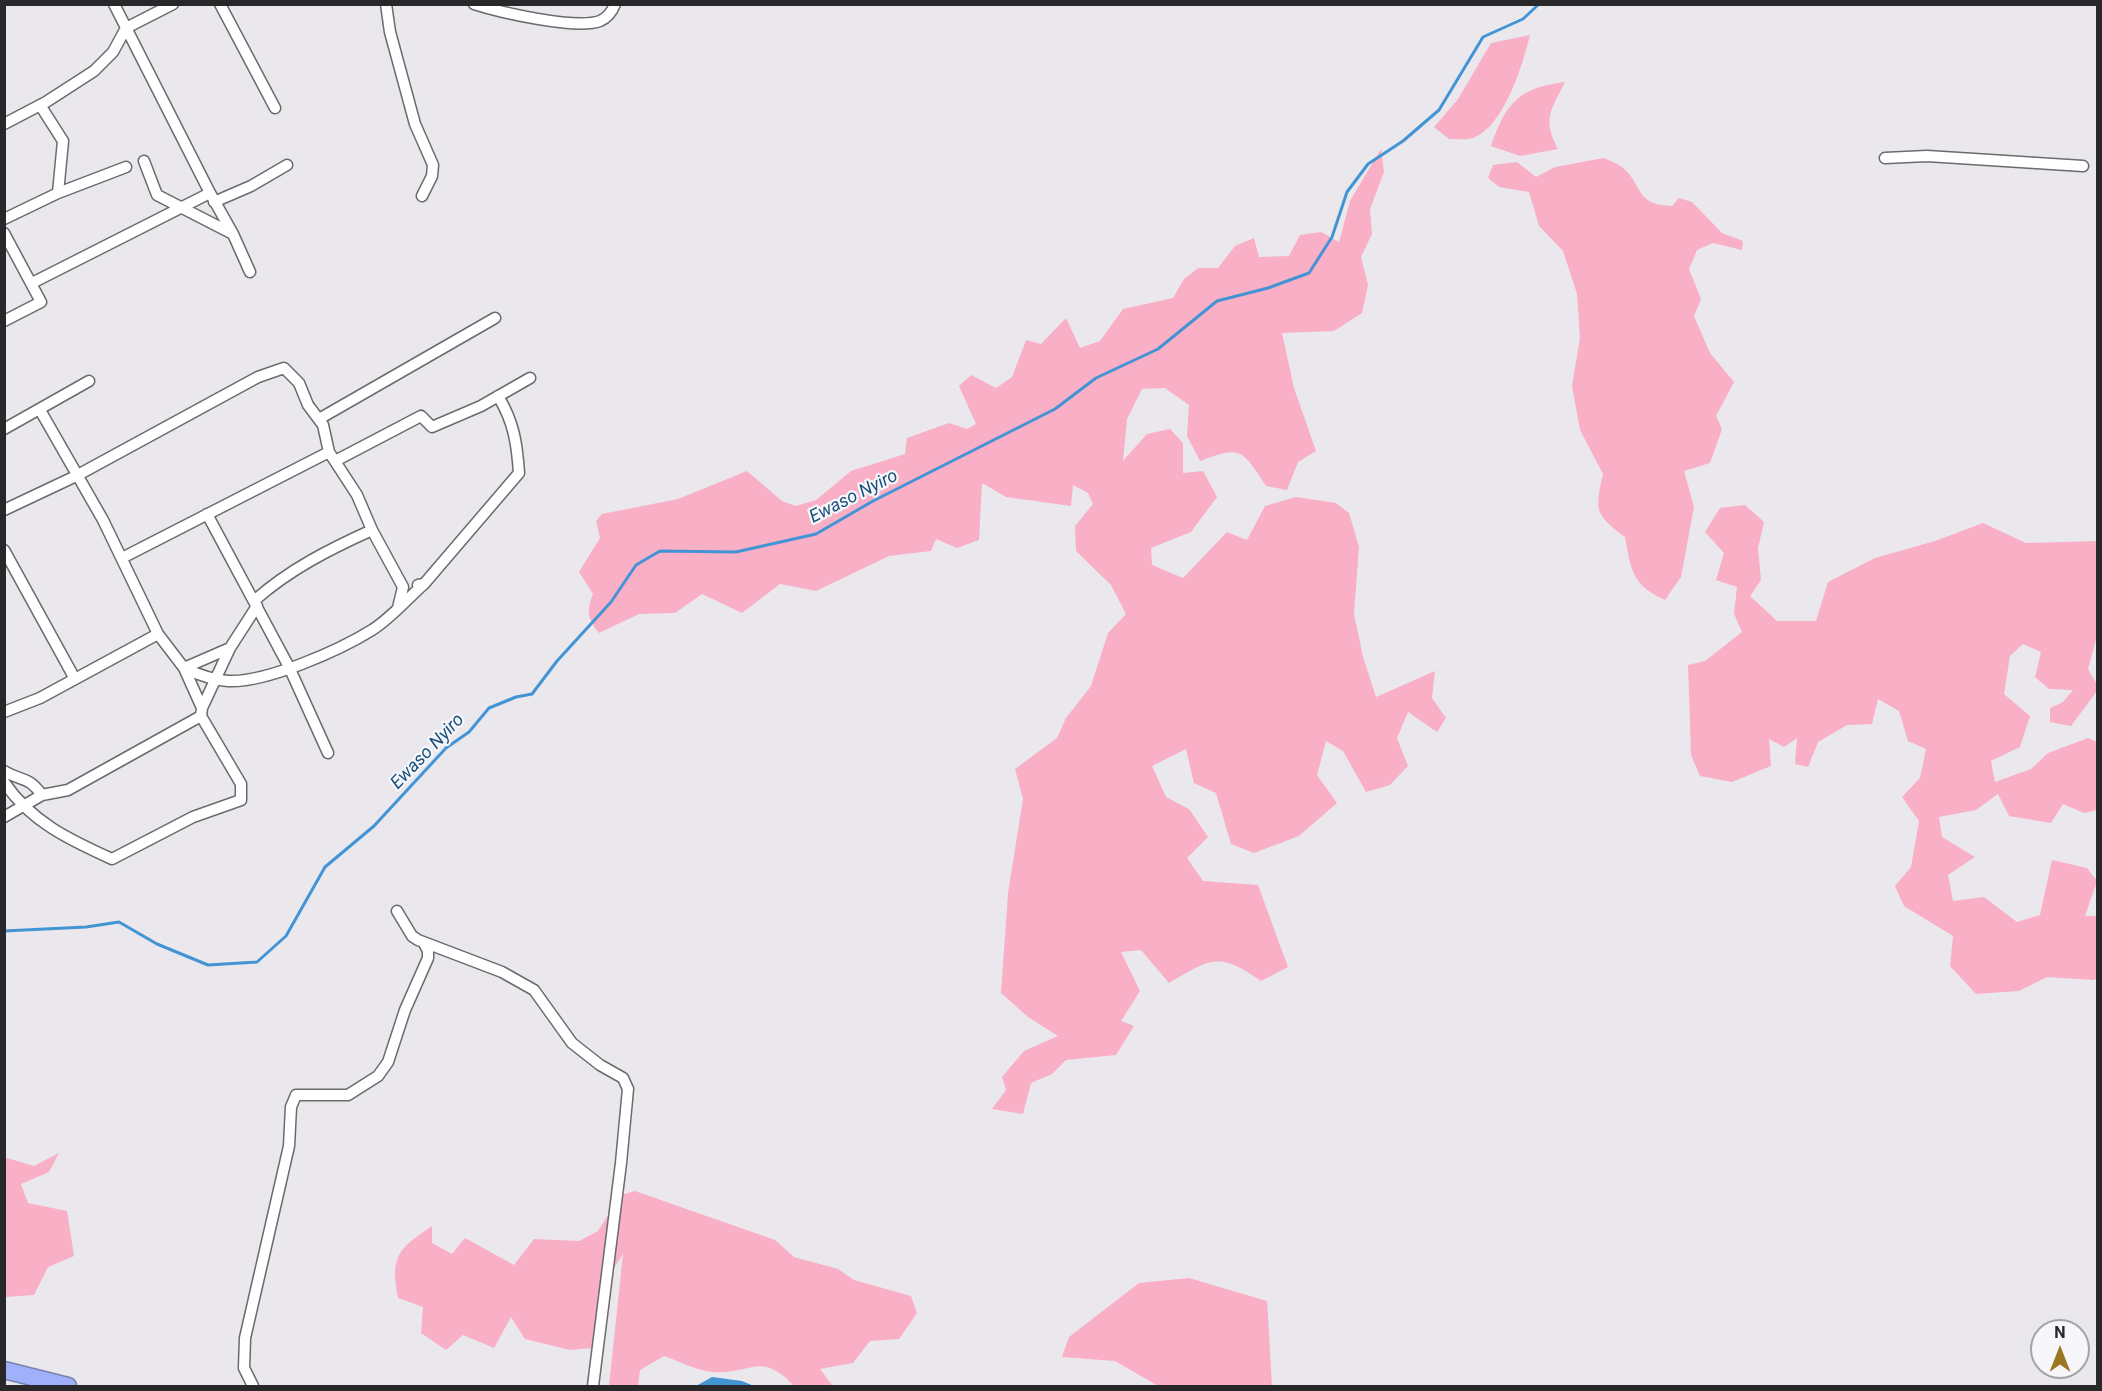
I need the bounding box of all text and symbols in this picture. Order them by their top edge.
water label: Ewaso Nyiro [806,465,902,529]
water label: Ewaso Nyiro [387,710,469,794]
north arrow [2030,1319,2090,1379]
text: N [2054,1323,2066,1342]

